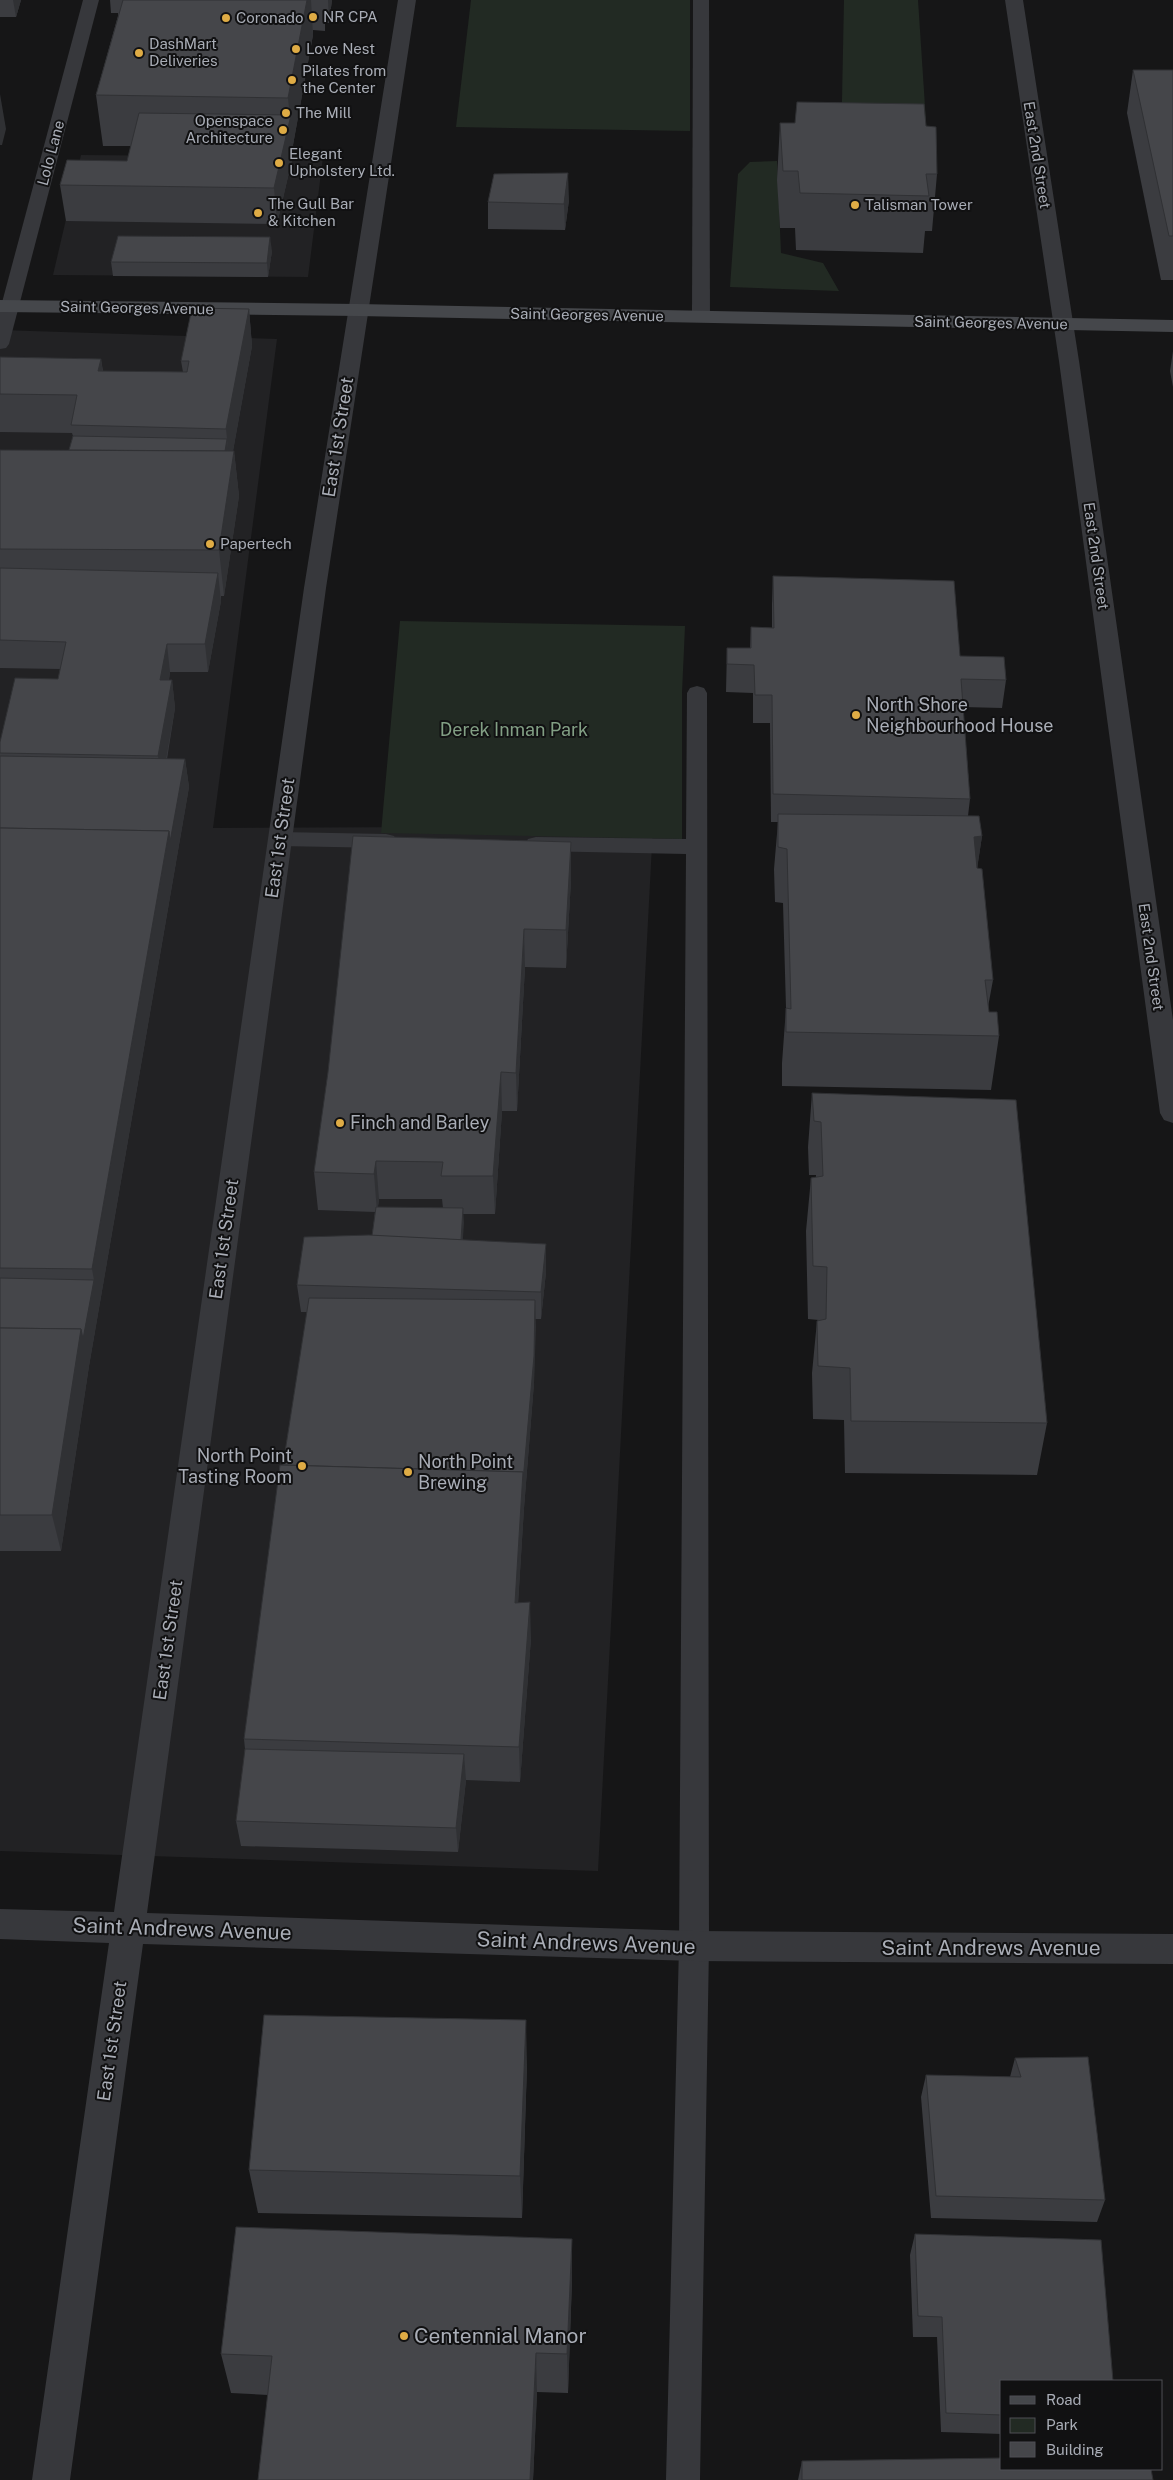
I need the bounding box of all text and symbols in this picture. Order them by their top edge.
place label: NR CPA [323,8,378,25]
place label: Coronado [236,9,303,26]
marker: NR CPA [307,11,319,23]
marker: Coronado [220,12,232,24]
place label: DashMart Deliveries [149,35,218,69]
place label: Love Nest [306,40,375,57]
marker: Love Nest [290,43,302,55]
marker: DashMart Deliveries [133,47,145,59]
place label: Pilates from the Center [302,62,386,96]
marker: Pilates from the Center [286,74,298,86]
street label: East 2nd Street [1021,100,1054,210]
place label: The Mill [296,104,352,121]
marker: The Mill [280,107,292,119]
place label: Openspace Architecture [185,112,273,146]
street label: Lolo Lane [34,118,67,187]
marker: Openspace Architecture [277,124,289,136]
place label: Elegant Upholstery Ltd. [289,145,395,179]
marker: Elegant Upholstery Ltd. [273,157,285,169]
place label: The Gull Bar & Kitchen [268,195,354,229]
place label: Talisman Tower [865,196,973,213]
marker: Talisman Tower [849,199,861,211]
marker: The Gull Bar & Kitchen [252,207,264,219]
street label: Saint Georges Avenue [60,298,214,317]
street label: Saint Georges Avenue [510,305,664,324]
street label: Saint Georges Avenue [914,313,1068,332]
street label: East 1st Street [318,375,357,499]
street label: East 2nd Street [1081,501,1112,611]
place label: Papertech [220,535,292,552]
marker: Papertech [204,538,216,550]
place label: North Shore Neighbourhood House [866,694,1054,736]
marker: North Shore Neighbourhood House [850,709,862,721]
park label: Derek Inman Park [440,719,588,740]
street label: East 1st Street [261,776,298,899]
street label: East 2nd Street [1136,902,1167,1012]
place label: Finch and Barley [350,1112,490,1133]
marker: Finch and Barley [334,1117,346,1129]
street label: East 1st Street [205,1177,242,1300]
place label: North Point Tasting Room [178,1445,292,1487]
place label: North Point Brewing [418,1451,513,1493]
marker: North Point Tasting Room [296,1460,308,1472]
marker: North Point Brewing [402,1466,414,1478]
street label: East 1st Street [149,1578,186,1701]
street label: Saint Andrews Avenue [72,1912,292,1945]
street label: Saint Andrews Avenue [476,1926,696,1959]
street label: Saint Andrews Avenue [881,1935,1101,1960]
street label: East 1st Street [93,1979,130,2102]
place label: Centennial Manor [414,2323,587,2348]
marker: Centennial Manor [398,2330,410,2342]
legend [1000,2380,1163,2470]
text: Road [1046,2391,1082,2408]
text: Park [1046,2416,1078,2433]
text: Building [1046,2441,1104,2458]

